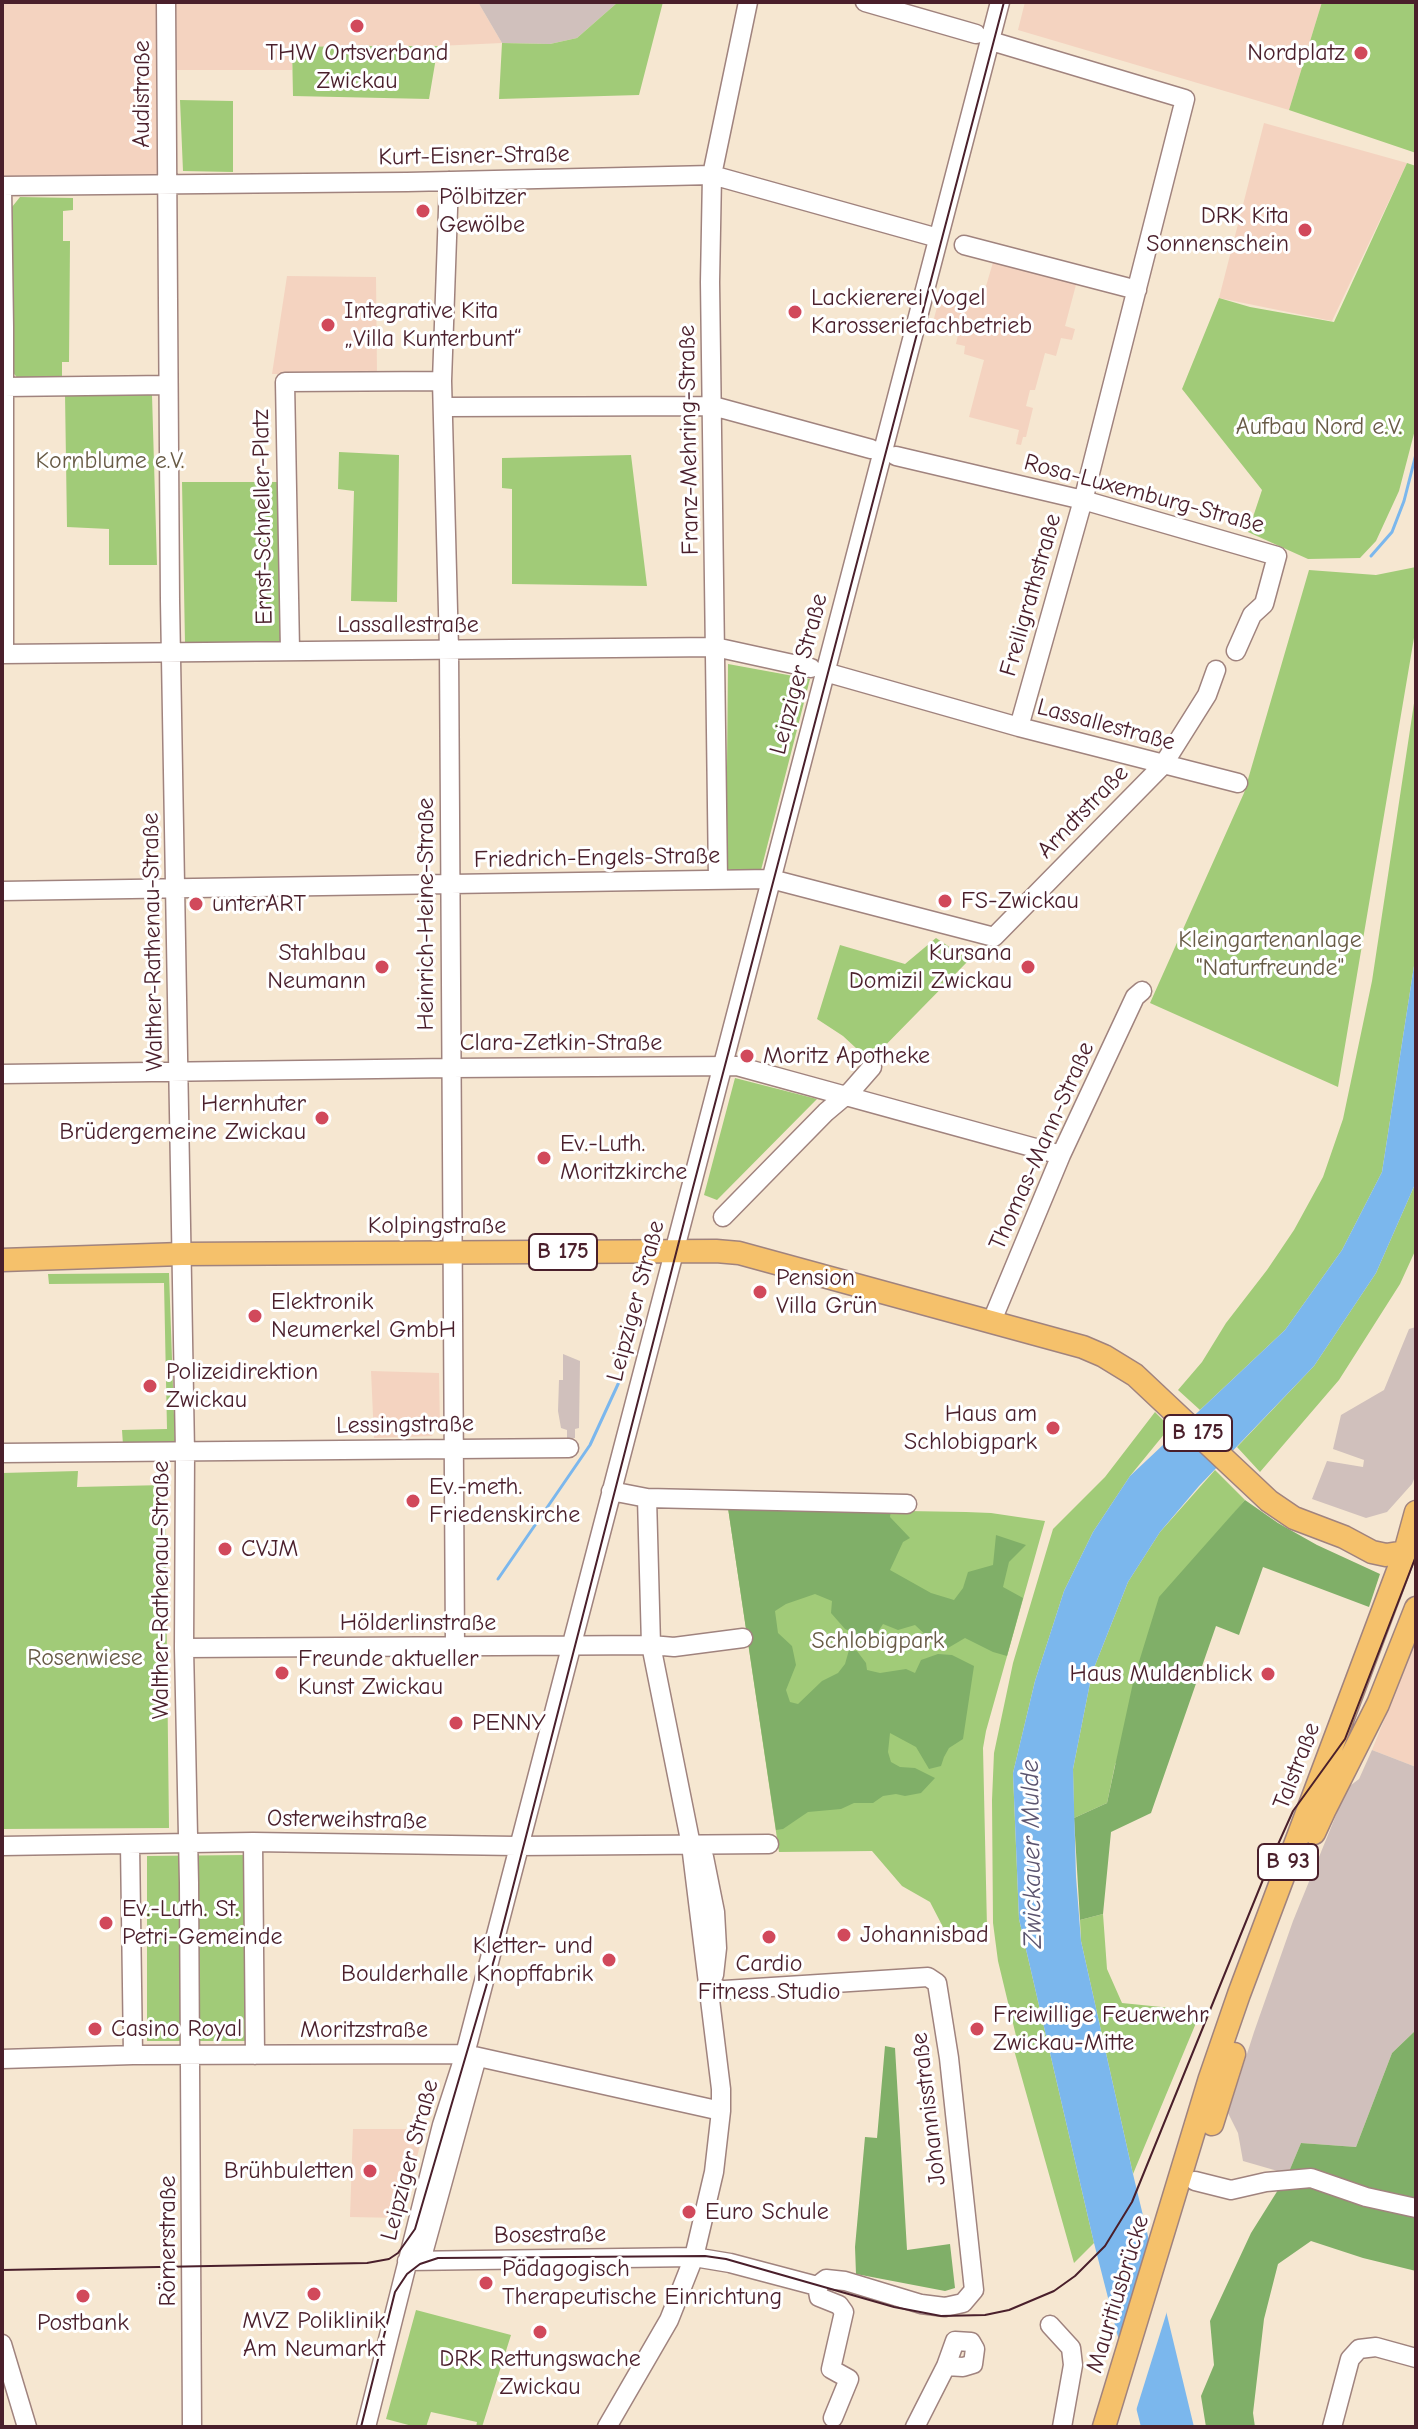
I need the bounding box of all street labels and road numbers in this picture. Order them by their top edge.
street label: Audistraße [128,40,156,148]
street label: Kurt-Eisner-Straße [378,140,570,172]
street label: Franz-Mehring-Straße [673,325,705,555]
street label: Ernst-Schneller-Platz [247,409,279,625]
street label: Rosa-Luxemburg-Straße [1021,448,1267,540]
street label: Freiligrathstraße [994,510,1068,680]
street label: Leipziger Straße [764,590,834,758]
street label: Lassallestraße [337,611,479,639]
street label: Lassallestraße [1034,693,1178,757]
street label: Arndtstraße [1031,759,1135,865]
street label: Heinrich-Heine-Straße [412,797,440,1031]
street label: Walther-Rathenau-Straße [136,812,170,1072]
street label: Friedrich-Engels-Straße [474,841,720,875]
street label: Clara-Zetkin-Straße [460,1029,662,1057]
street label: Thomas-Mann-Straße [983,1037,1101,1255]
street label: Kolpingstraße [368,1212,506,1240]
street label: Leipziger Straße [601,1217,671,1385]
road number: B 175 [529,1234,597,1270]
street label: Lessingstraße [336,1409,474,1441]
road number: B 175 [1164,1415,1232,1451]
street label: Walther-Rathenau-Straße [147,1461,175,1719]
street label: Hölderlinstraße [340,1609,496,1637]
street label: Talstraße [1267,1718,1327,1814]
street label: Osterweihstraße [267,1804,427,1836]
road number: B 93 [1258,1844,1318,1880]
street label: Moritzstraße [300,2016,428,2044]
street label: Johannisstraße [905,2031,953,2187]
street label: Leipziger Straße [375,2076,445,2244]
street label: Römerstraße [154,2175,182,2307]
street label: Mauritiusbrücke [1080,2212,1156,2376]
street label: Bosestraße [494,2220,606,2250]

